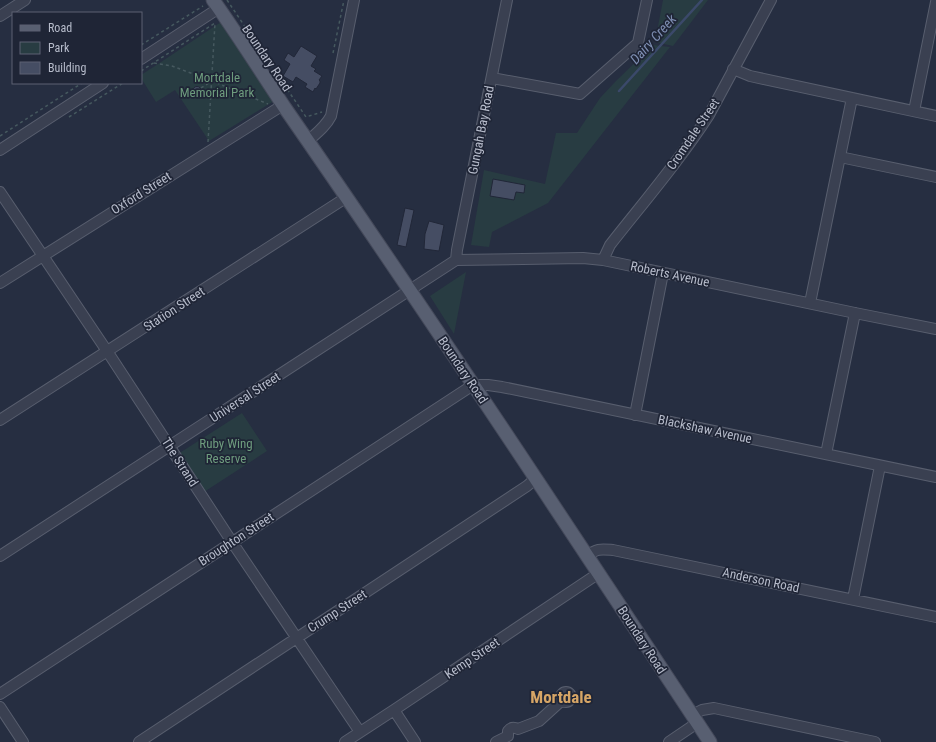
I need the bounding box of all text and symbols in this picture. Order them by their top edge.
water label: Dairy Creek [627,10,680,67]
legend [12,12,142,84]
text: Road [48,21,72,35]
street label: Boundary Road [239,22,295,94]
text: Park [48,41,70,55]
text: Building [48,61,86,75]
park label: Mortdale Memorial Park [180,70,254,100]
street label: Gungah Bay Road [465,84,497,176]
street label: Cromdale Street [664,95,722,172]
street label: Oxford Street [108,169,174,217]
street label: Roberts Avenue [629,258,711,290]
street label: Station Street [141,284,208,334]
street label: Boundary Road [435,334,491,406]
street label: Universal Street [207,369,283,425]
street label: Blackshaw Avenue [657,412,753,446]
street label: The Strand [159,435,201,489]
park label: Ruby Wing Reserve [199,436,253,466]
street label: Broughton Street [196,509,276,569]
street label: Anderson Road [721,565,801,595]
street label: Crump Street [305,586,369,636]
street label: Boundary Road [615,603,669,677]
street label: Kemp Street [442,634,502,682]
district label: Mortdale [530,687,592,707]

